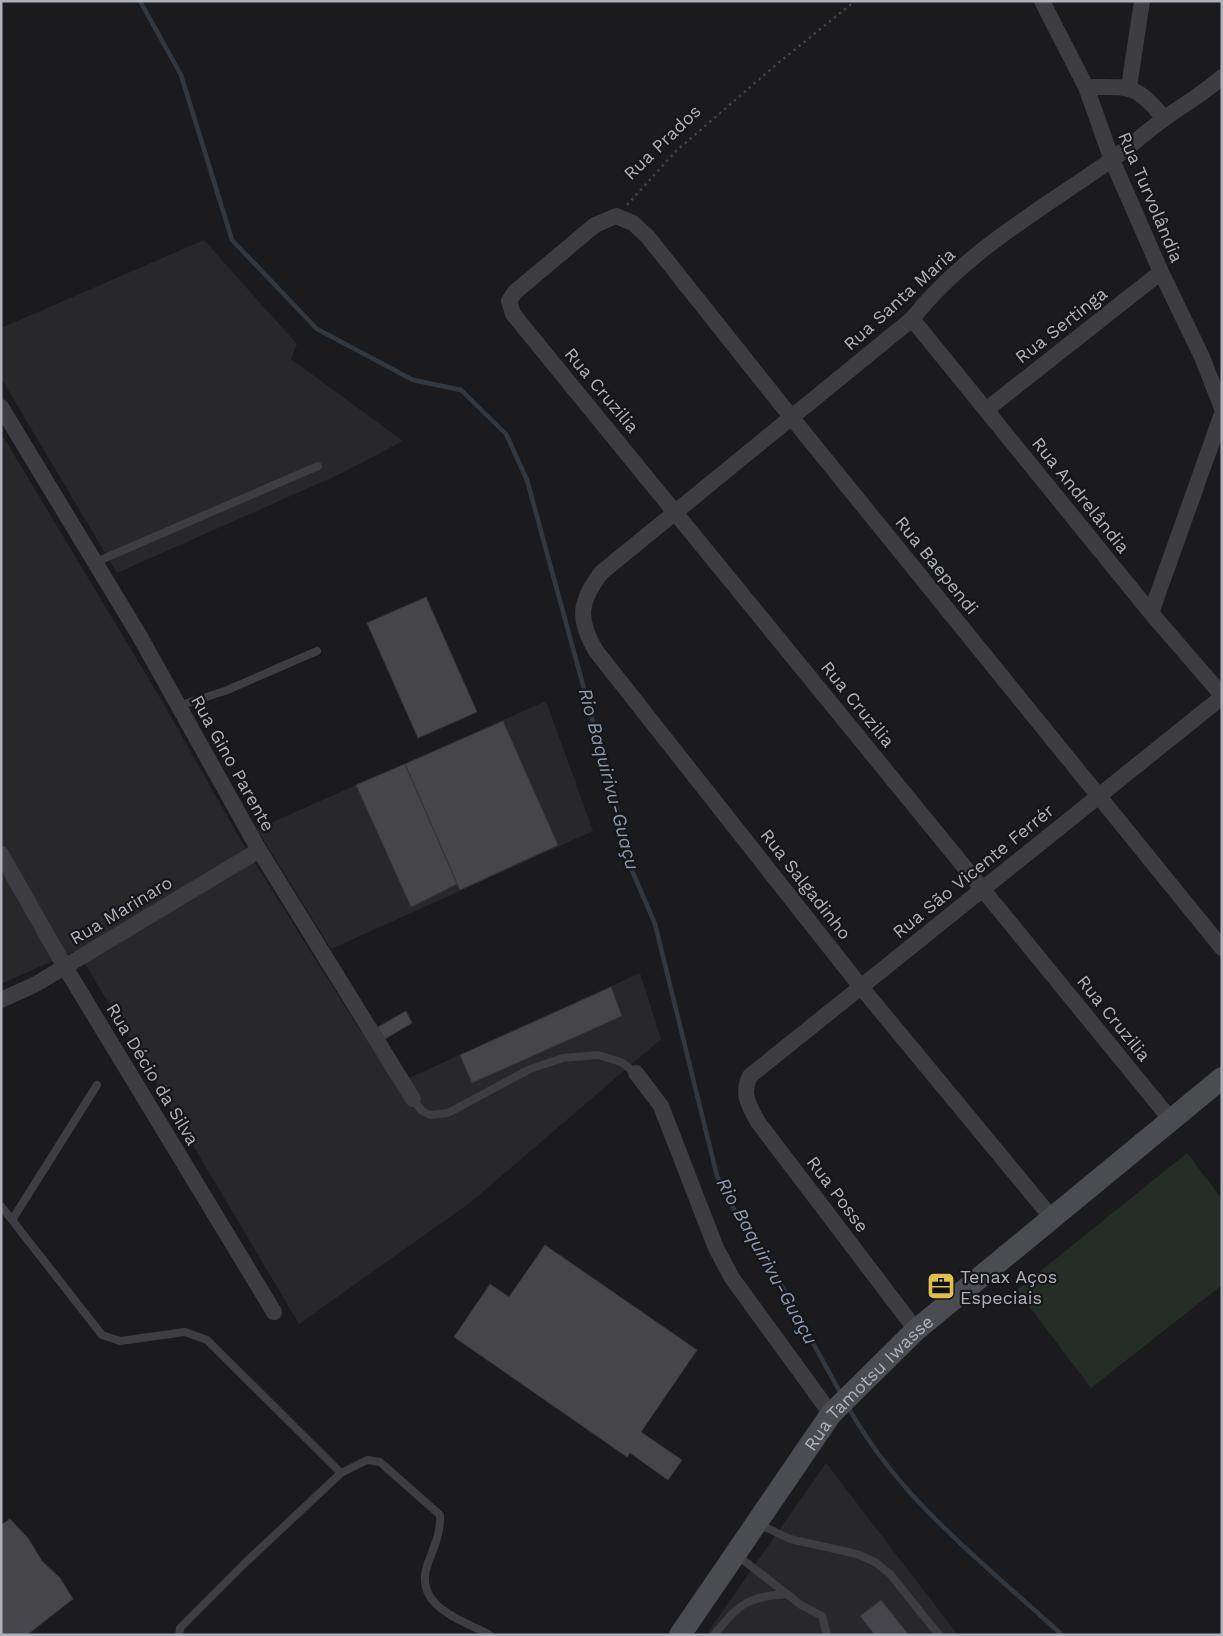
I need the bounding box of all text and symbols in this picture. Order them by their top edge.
street label: Rua Prados [619,100,705,184]
street label: Rua Turvolândia [1114,129,1188,265]
street label: Rua Santa Maria [839,243,959,355]
street label: Rua Sertinga [1011,283,1111,367]
street label: Rua Cruzilia [560,343,644,437]
street label: Rua Andrelândia [1028,433,1134,557]
street label: Rua Baependi [891,512,983,618]
street label: Rua Cruzilia [817,657,899,751]
water label: Rio Baquirivu-Guaçu [574,686,644,872]
street label: Rua Gino Parente [187,691,279,835]
street label: Rua São Vicente Ferrér [888,800,1058,942]
street label: Rua Salgadinho [756,824,856,944]
street label: Rua Marinaro [66,871,176,949]
street label: Rua Cruzilia [1073,971,1155,1065]
street label: Rua Décio da Silva [102,999,204,1149]
street label: Rua Posse [803,1152,873,1236]
water label: Rio Baquirivu-Guaçu [712,1174,822,1348]
place label: Tenax Aços Especiais [960,1266,1057,1308]
office icon: Tenax Aços Especiais [926,1271,956,1301]
street label: Rua Tamotsu Iwasse [799,1310,937,1454]

